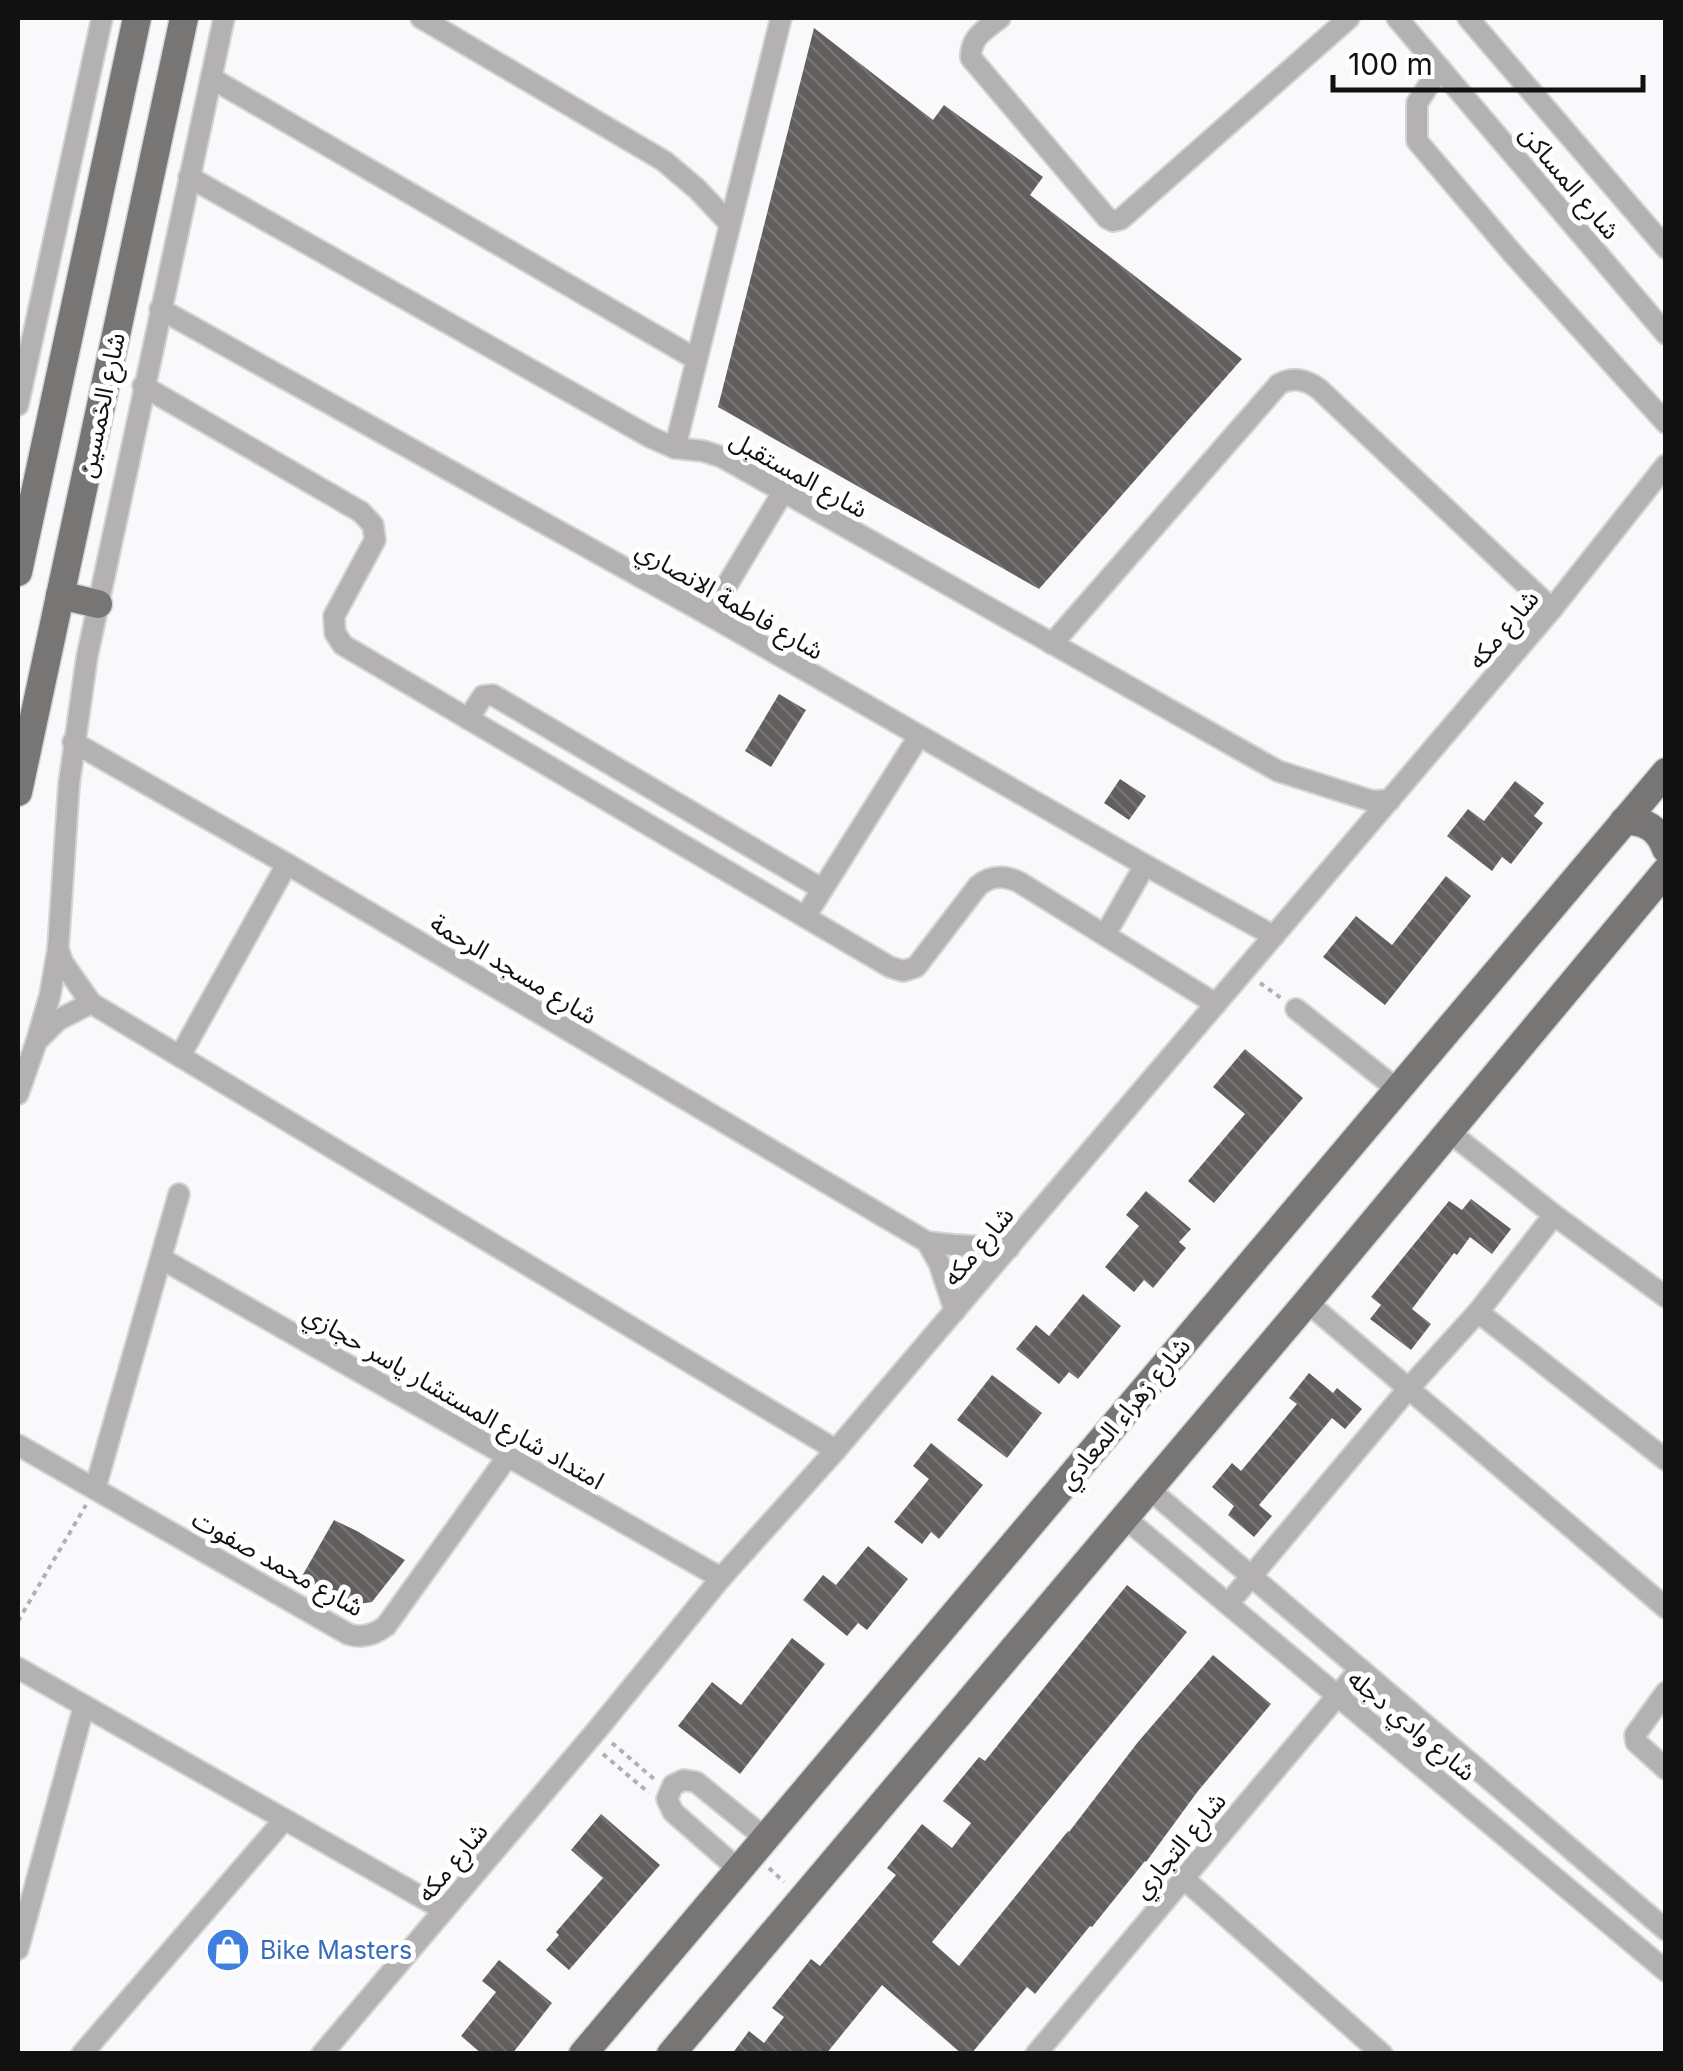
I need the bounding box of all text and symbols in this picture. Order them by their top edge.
scale bar [1333,30,1643,92]
text: 100 m [1348,46,1433,82]
street label: شارع المساكن [1511,119,1626,248]
street label: شارع الخمسين [71,330,135,481]
street label: شارع المستقبل [723,424,873,528]
street label: شارع فاطمة الانصاري [629,534,829,670]
street label: شارع مكه [1461,583,1548,677]
street label: شارع مسجد الرحمة [423,907,603,1034]
street label: شارع مكه [936,1200,1023,1294]
street label: امتداد شارع المستشار ياسر حجازي [296,1299,610,1500]
street label: شارع زهراء المعادي [1052,1331,1200,1498]
street label: شارع محمد صفوت [185,1504,369,1626]
street label: شارع وادي دجله [1339,1663,1482,1791]
street label: شارع التجاري [1126,1786,1236,1907]
street label: شارع مكه [410,1816,497,1910]
shop icon: Bike Masters [205,1927,251,1973]
place label: Bike Masters [260,1935,412,1965]

